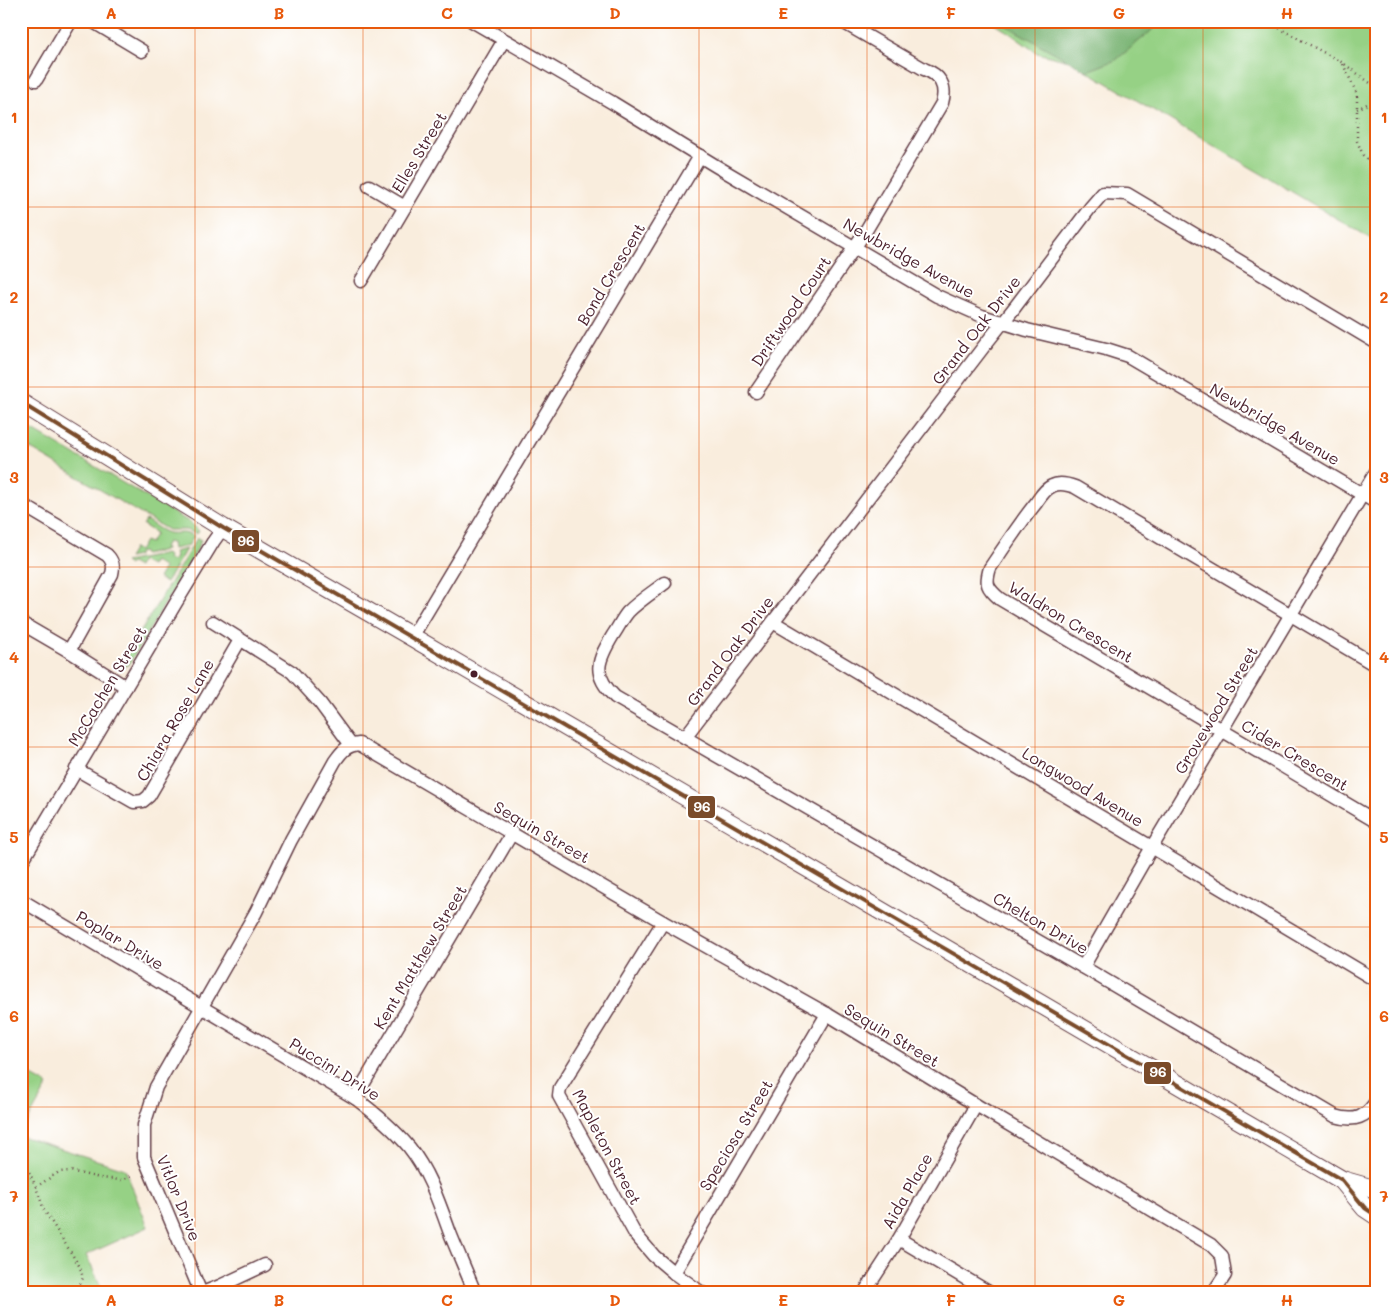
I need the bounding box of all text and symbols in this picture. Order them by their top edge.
text: A [105,2,117,23]
text: B [274,2,284,23]
text: C [441,2,453,23]
text: D [609,2,621,23]
text: E [778,2,788,23]
text: F [946,2,956,23]
text: G [1113,2,1125,23]
text: H [1281,2,1293,23]
text: 1 [10,106,18,127]
text: 1 [1380,106,1388,127]
street label: Elles Street [386,107,451,196]
street label: Newbridge Avenue [840,213,979,302]
street label: Bond Crescent [572,219,649,329]
street label: Driftwood Court [746,252,835,370]
street label: Grand Oak Drive [927,271,1025,388]
text: 2 [10,286,19,307]
text: 2 [1380,286,1389,307]
street label: Newbridge Avenue [1206,378,1344,469]
text: 3 [9,466,19,487]
text: 3 [1379,466,1389,487]
line badge: 96 [231,529,260,553]
text: 96 [238,531,254,550]
street label: Waldron Crescent [1005,576,1138,667]
street label: Grand Oak Drive [681,591,778,710]
street label: McCachen Street [62,622,151,750]
street label: Grovewood Street [1169,642,1262,777]
text: 4 [9,646,19,667]
text: 4 [1379,646,1389,667]
street label: Chiara Rose Lane [131,655,218,785]
unlabelled marker [469,669,479,679]
street label: Cider Crescent [1238,714,1353,795]
street label: Longwood Avenue [1019,742,1148,831]
line badge: 96 [687,795,716,819]
street label: Sequin Street [490,796,594,868]
text: 96 [694,797,710,816]
text: 5 [9,826,19,847]
text: 5 [1379,826,1389,847]
street label: Kent Matthew Street [368,881,471,1033]
street label: Chelton Drive [990,887,1093,958]
street label: Poplar Drive [73,905,168,974]
street label: Sequin Street [841,998,944,1071]
text: 6 [9,1005,19,1026]
text: 6 [1379,1005,1389,1026]
street label: Puccini Drive [286,1032,385,1105]
line badge: 96 [1143,1061,1172,1085]
text: 96 [1150,1062,1166,1081]
street label: Speciosa Street [694,1075,777,1194]
street label: Mapleton Street [568,1085,647,1208]
street label: Aida Place [876,1149,937,1232]
street label: Vitlor Drive [153,1152,206,1244]
text: 7 [10,1185,19,1206]
text: 7 [1380,1185,1389,1206]
text: A [105,1289,117,1310]
text: B [274,1289,284,1310]
text: C [441,1289,453,1310]
text: D [609,1289,621,1310]
text: E [778,1289,788,1310]
text: F [946,1289,956,1310]
text: G [1113,1289,1125,1310]
text: H [1281,1289,1293,1310]

